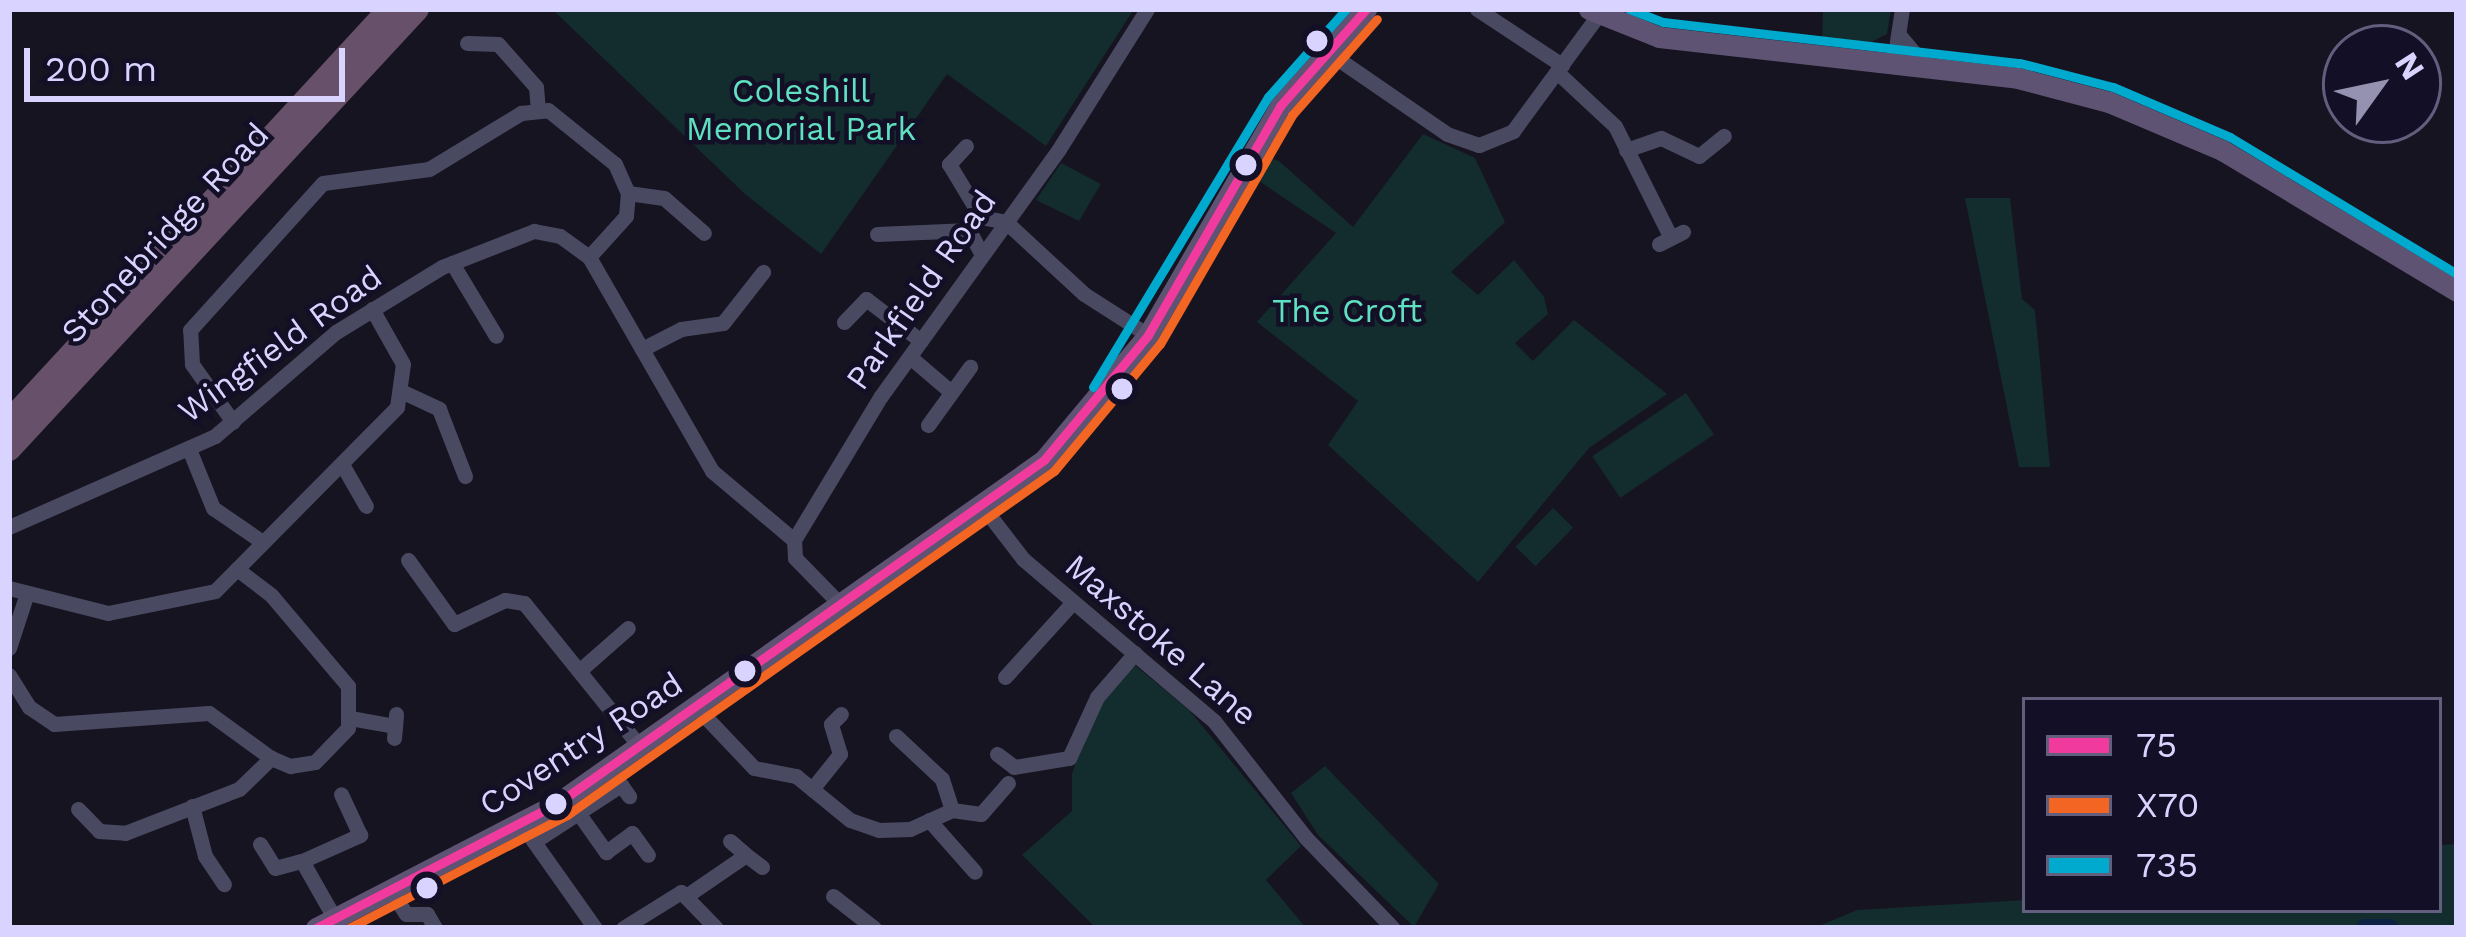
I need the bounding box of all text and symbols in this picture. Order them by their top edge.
scale bar [30,24,351,98]
north arrow [2322,24,2442,144]
unlabelled marker [1306,30,1328,52]
text: N [2387,45,2433,87]
text: 200 m [45,48,157,90]
park label: Coleshill Memorial Park [685,71,917,149]
street label: Stonebridge Road [53,115,277,351]
unlabelled marker [1235,154,1257,176]
street label: Parkfield Road [838,183,1004,397]
street label: Wingfield Road [171,257,389,431]
park label: The Croft [1272,291,1422,331]
unlabelled marker [1111,378,1133,400]
street label: Maxstoke Lane [1057,546,1265,734]
unlabelled marker [734,660,756,682]
street label: Coventry Road [472,663,690,825]
legend [2022,697,2442,913]
text: 75 [2136,724,2177,766]
text: X70 [2136,784,2200,826]
unlabelled marker [545,793,567,815]
text: 735 [2136,844,2198,886]
unlabelled marker [416,877,438,899]

